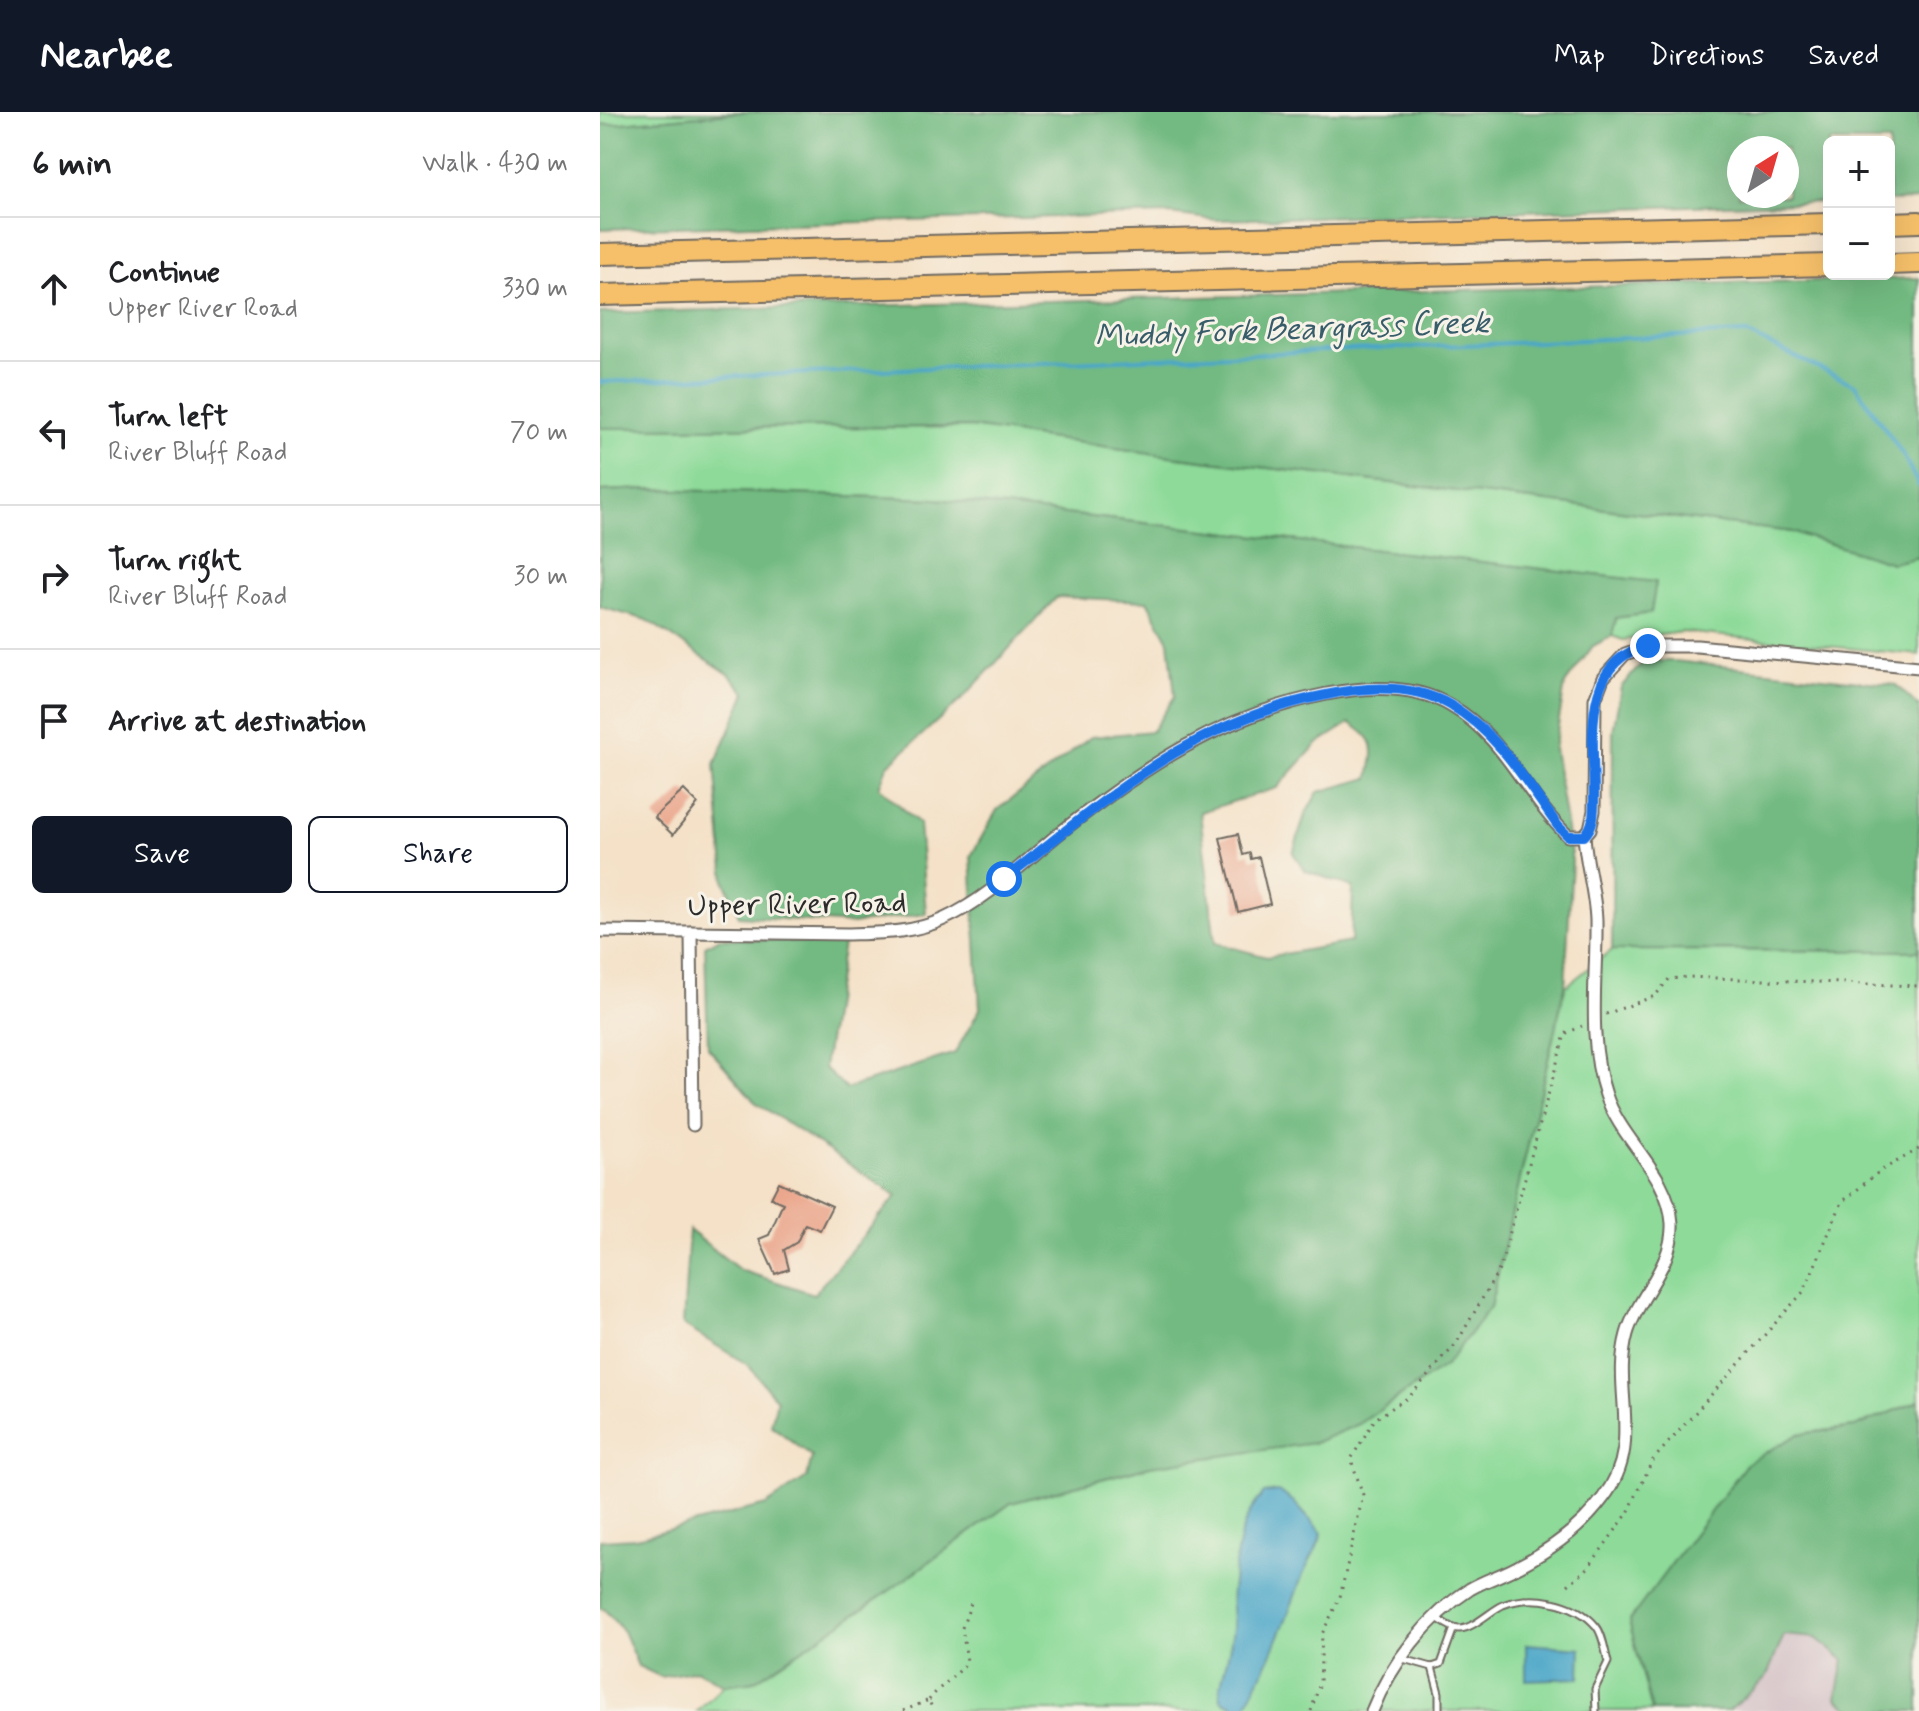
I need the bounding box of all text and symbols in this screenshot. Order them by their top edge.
text: Nearbee [40,32,173,81]
text: Map [1554,38,1605,75]
text: Directions [1649,38,1764,75]
text: Saved [1808,38,1879,75]
north arrow [1727,136,1799,208]
map controls [1823,136,1895,280]
button: + [1823,136,1895,208]
text: 6 min [32,142,112,187]
text: Walk · 430 m [422,147,568,181]
button: − [1823,208,1895,280]
text: Continue [108,253,220,292]
icon: ahead [32,267,76,311]
text: 330 m [502,272,568,306]
text: Upper River Road [108,292,298,326]
water label: Muddy Fork Beargrass Creek [1094,302,1492,358]
text: Turn left [108,397,228,436]
icon: left [32,411,76,455]
text: 70 m [510,416,568,450]
text: River Bluff Road [108,436,287,470]
text: Turn right [108,541,241,580]
icon: right [32,555,76,599]
text: 30 m [514,560,568,594]
text: River Bluff Road [108,580,287,614]
route end [1630,628,1666,664]
icon: arrive [32,699,76,743]
text: Arrive at destination [108,702,366,741]
button: Save [32,816,292,893]
button: Share [308,816,568,893]
route start [986,861,1022,897]
street label: Upper River Road [687,884,907,926]

